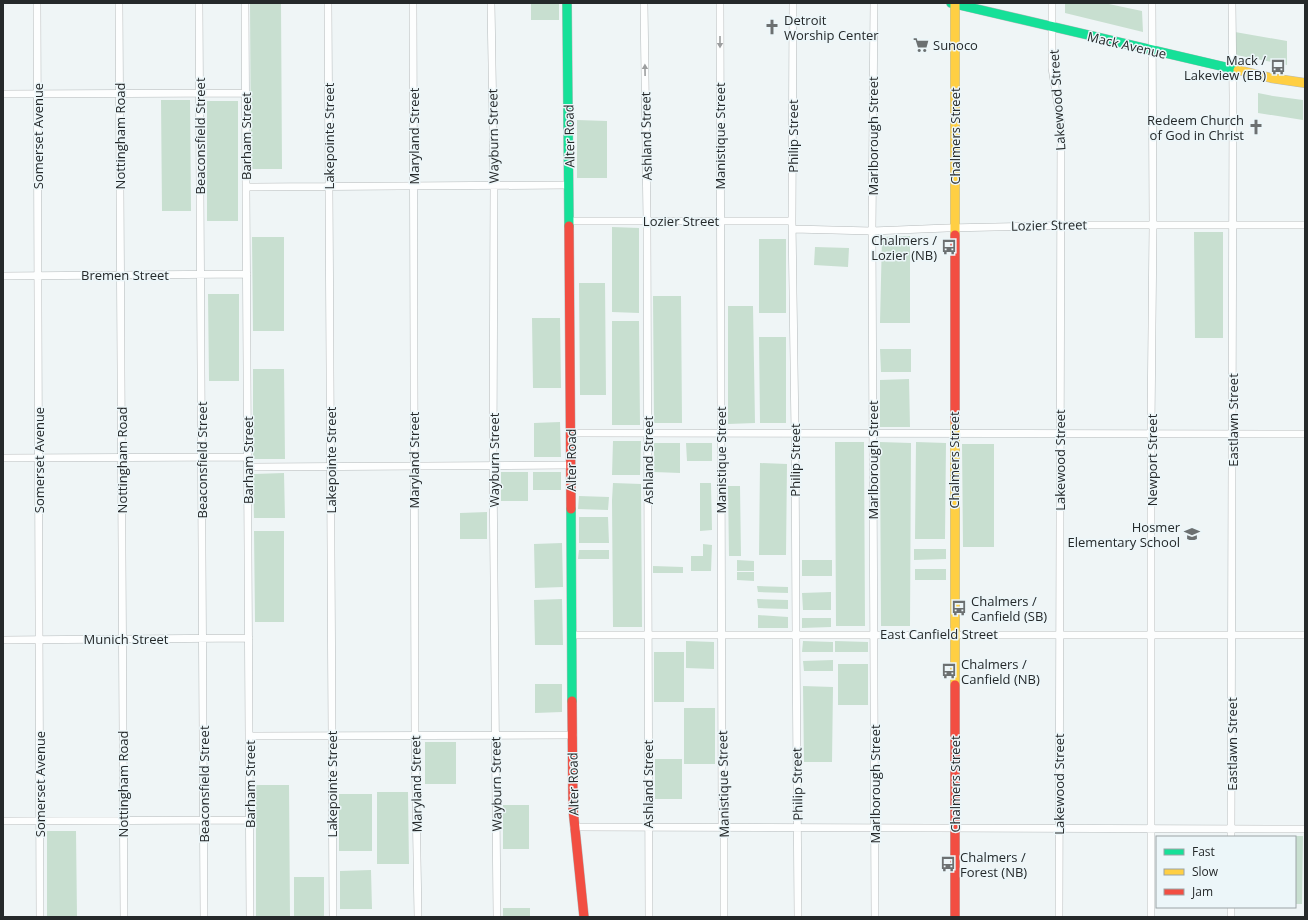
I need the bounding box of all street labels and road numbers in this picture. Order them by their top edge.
street label: Mack Avenue [1086,27,1168,63]
street label: Lakewood Street [1044,48,1070,151]
street label: Marlborough Street [864,76,882,196]
street label: Beaconsfield Street [191,77,209,195]
street label: Lakepointe Street [320,82,338,189]
street label: Manistique Street [711,82,729,190]
street label: Somerset Avenue [29,83,47,189]
street label: Nottingham Road [111,83,129,189]
street label: Maryland Street [405,87,423,184]
street label: Chalmers Street [946,87,964,185]
street label: Wayburn Street [483,88,503,183]
street label: Ashland Street [636,91,656,180]
street label: Barham Street [237,92,255,180]
street label: Philip Street [784,99,802,173]
street label: Alter Road [559,104,579,168]
street label: Lozier Street [643,212,720,230]
street label: Lozier Street [1011,215,1088,235]
street label: Bremen Street [81,266,169,284]
street label: Eastlawn Street [1224,373,1242,467]
street label: Marlborough Street [864,400,882,520]
street label: Beaconsfield Street [193,401,211,519]
street label: Lakepointe Street [322,406,340,513]
street label: Manistique Street [712,406,730,514]
street label: Somerset Avenue [30,407,48,513]
street label: Nottingham Road [113,407,131,513]
street label: Lakewood Street [1051,409,1069,511]
street label: Maryland Street [405,411,423,508]
street label: Chalmers Street [945,411,963,509]
street label: Wayburn Street [485,412,503,507]
street label: Newport Street [1143,413,1161,506]
street label: Ashland Street [639,415,657,504]
street label: Barham Street [239,416,257,504]
street label: Philip Street [786,423,804,497]
street label: Alter Road [562,428,580,492]
street label: East Canfield Street [880,625,998,643]
street label: Munich Street [84,630,169,648]
street label: Eastlawn Street [1223,697,1241,791]
street label: Marlborough Street [866,724,884,844]
street label: Beaconsfield Street [195,725,213,843]
street label: Lakepointe Street [323,730,341,837]
street label: Manistique Street [713,730,733,838]
street label: Somerset Avenue [31,731,49,837]
street label: Nottingham Road [114,731,132,837]
street label: Lakewood Street [1050,733,1068,835]
street label: Maryland Street [406,735,426,833]
street label: Chalmers Street [946,735,964,833]
street label: Wayburn Street [486,736,506,831]
street label: Ashland Street [639,739,657,828]
street label: Barham Street [241,740,259,828]
street label: Philip Street [787,747,807,821]
street label: Alter Road [563,752,583,816]

